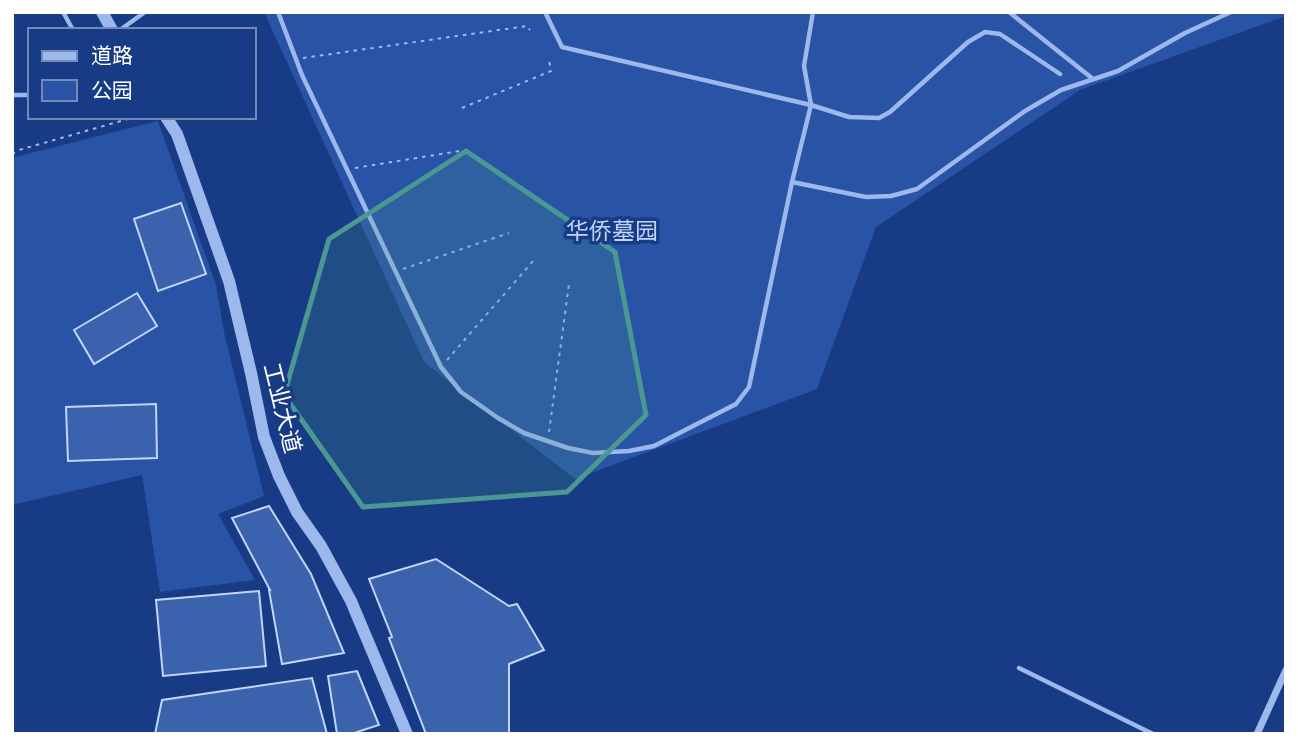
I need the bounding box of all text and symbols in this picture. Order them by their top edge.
legend [28,28,256,119]
text: 道路 [91,44,133,68]
text: 公园 [91,79,133,103]
park label: 华侨墓园 [566,218,658,245]
street label: 工业大道 [258,360,306,456]

